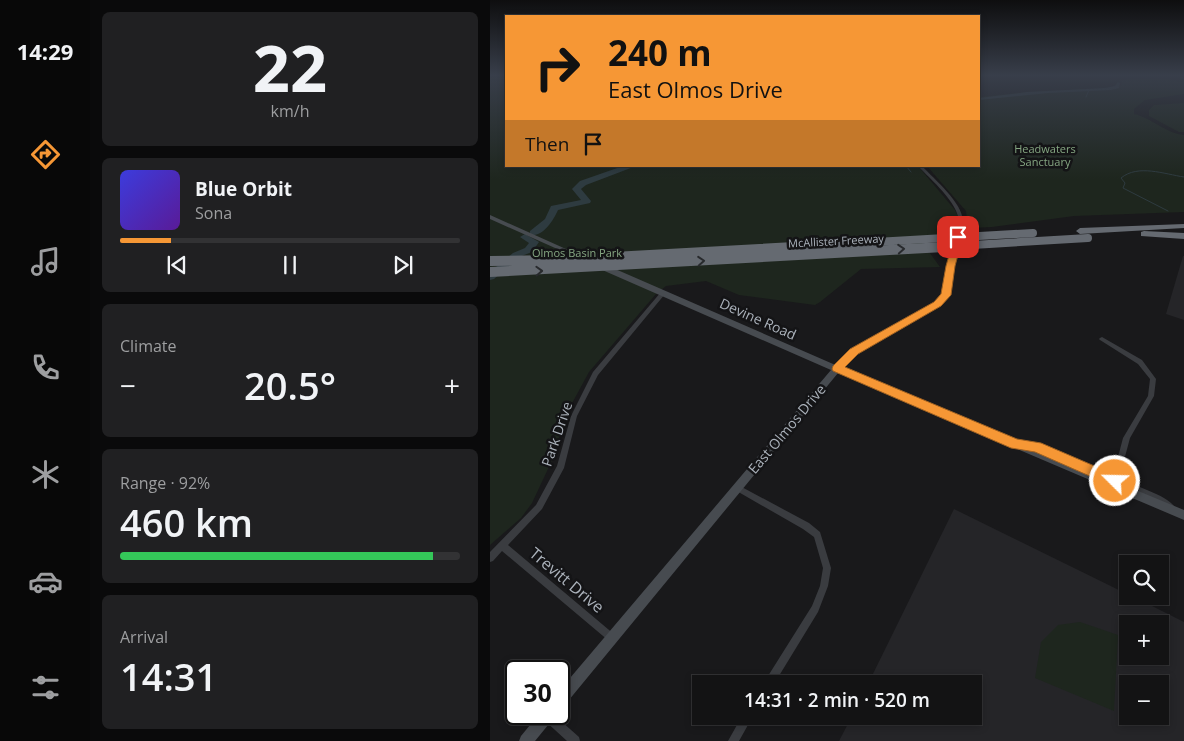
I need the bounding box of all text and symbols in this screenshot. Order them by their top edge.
text: 22 [253,23,327,111]
text: 240 m [608,29,712,76]
icon: right [525,35,590,100]
text: 14:29 [17,36,73,66]
text: East Olmos Drive [608,74,783,104]
text: km/h [271,100,309,122]
icon: arrive [579,130,607,158]
text: Then [525,131,569,157]
icon: directions [28,137,63,172]
park label: Headwaters Sanctuary [1014,141,1076,169]
text: Blue Orbit [195,176,292,202]
text: Sona [195,202,232,224]
pin [937,216,979,258]
icon: arrive [944,223,972,251]
street label: McAllister Freeway [788,230,885,250]
one-way arrow [897,243,905,254]
icon: music [28,244,63,279]
park label: Olmos Basin Park [532,245,622,260]
icon: previous [163,251,191,279]
icon: pause [276,251,304,279]
icon: next [389,251,417,279]
one-way arrow [697,255,705,266]
one-way arrow [535,265,543,276]
street label: Devine Road [717,293,800,344]
text: Climate [120,335,177,357]
icon: phone [28,350,63,385]
text: 20.5° [244,359,336,411]
text: − [120,366,136,404]
text: + [444,366,460,404]
street label: East Olmos Drive [744,380,830,477]
street label: Park Drive [537,399,576,469]
position arrow [1088,454,1140,506]
icon: climate [28,457,63,492]
text: Range · 92% [120,472,210,494]
text: 460 km [120,496,253,548]
street label: Trevitt Drive [525,542,609,618]
map controls [1119,555,1169,725]
button: search [1119,555,1169,605]
icon: car [28,564,63,599]
button: + [1119,615,1169,665]
text: Arrival [120,626,168,648]
text: 14:31 [120,650,217,702]
speed limit sign: 30 [505,660,570,725]
icon: filters [28,670,63,705]
button: − [1119,675,1169,725]
text: 14:31 · 2 min · 520 m [744,687,930,713]

